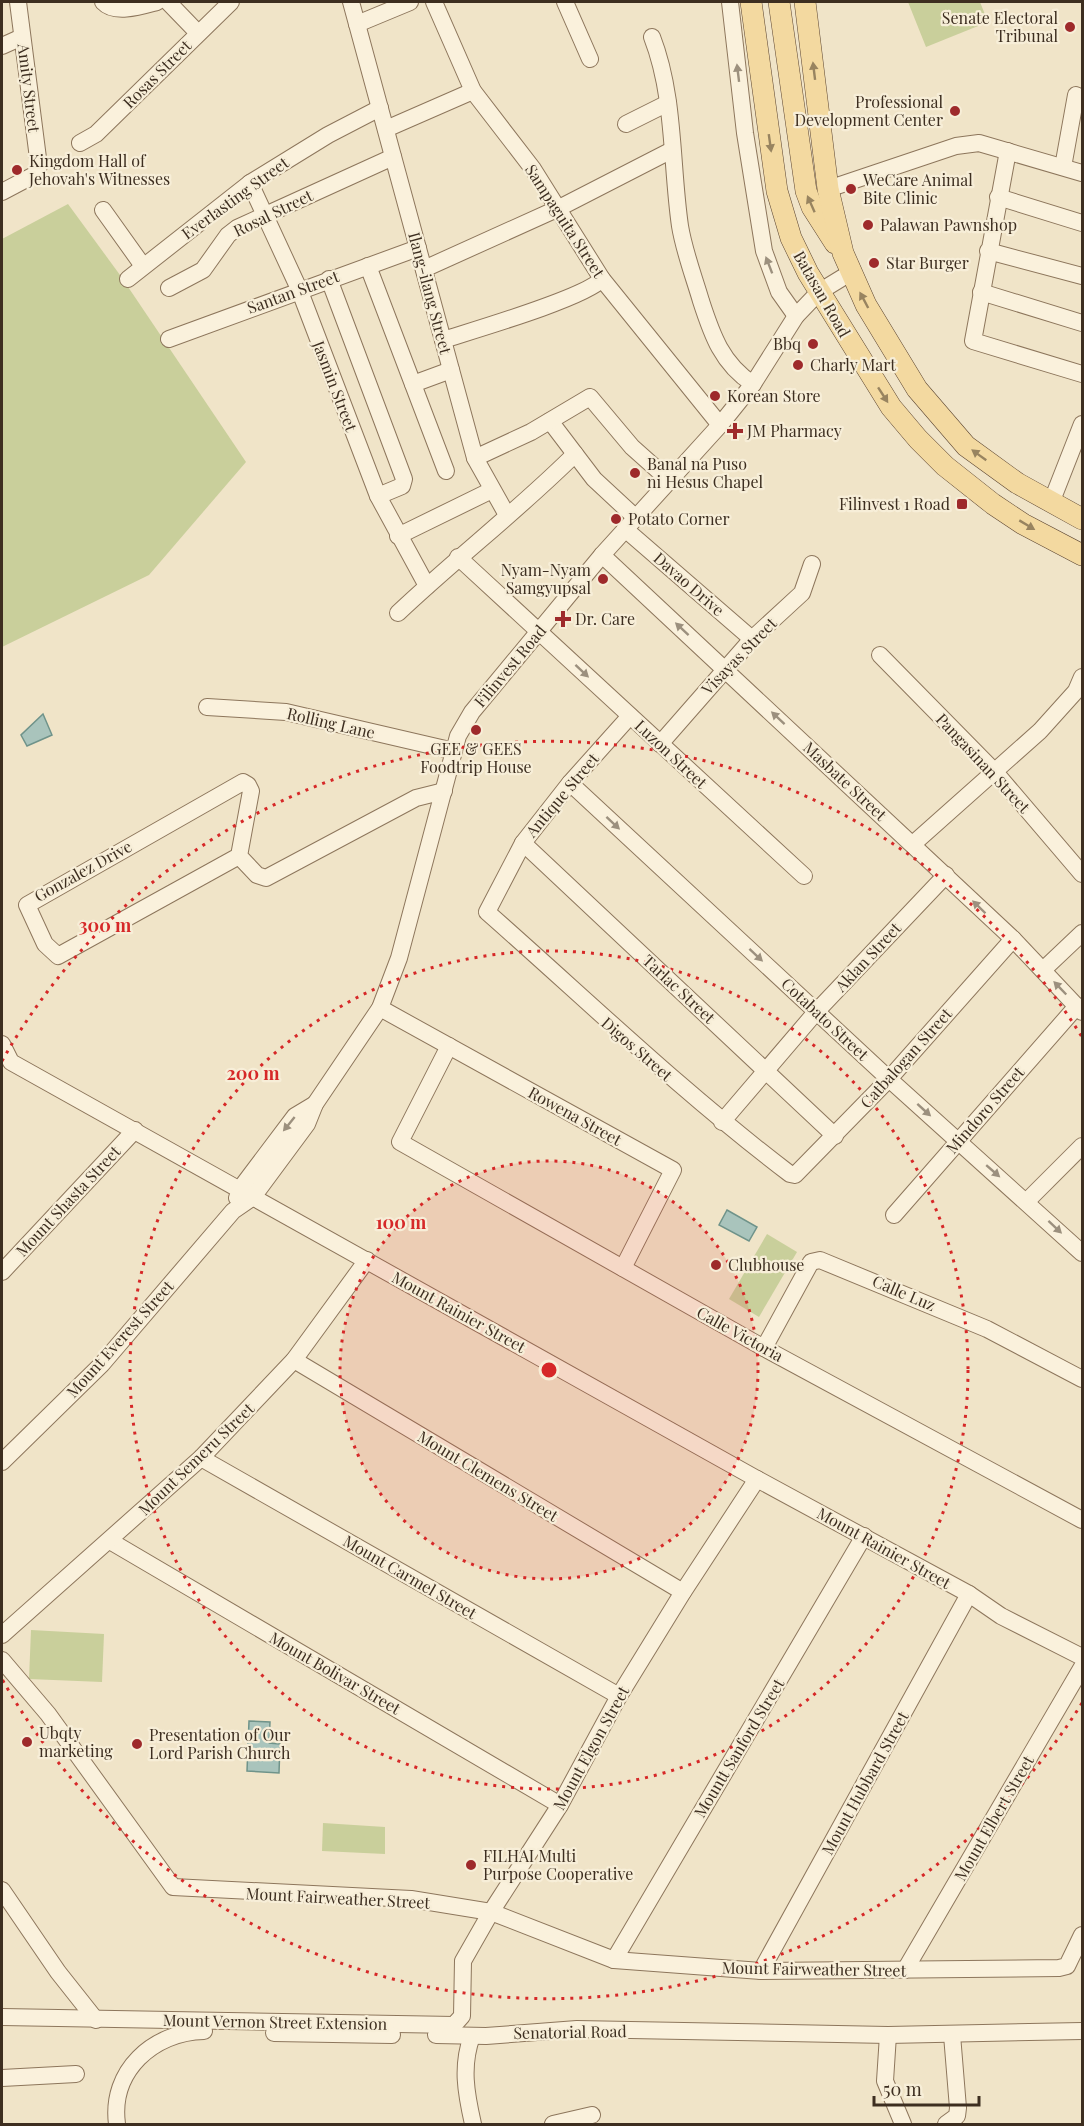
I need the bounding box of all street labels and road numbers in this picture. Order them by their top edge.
street label: Rosas Street [118,35,196,112]
street label: Amity Street [14,41,45,134]
street label: Everlasting Street [177,152,293,243]
street label: Sampaguita Street [521,160,610,282]
street label: Rosal Street [230,184,316,241]
street label: Ilang-ilang Street [404,229,457,357]
street label: Batasan Road [789,247,856,341]
street label: Santan Street [244,265,342,318]
street label: Jasmin Street [308,337,362,434]
street label: Davao Drive [650,547,729,620]
street label: Visayas Street [696,612,781,699]
street label: Filinvest Road [469,620,550,711]
street label: Rolling Lane [285,702,377,743]
street label: Pangasinan Street [932,708,1035,817]
street label: Luzon Street [631,715,712,793]
street label: Masbate Street [799,737,892,825]
street label: Antique Street [520,748,603,842]
street label: Gonzalez Drive [30,835,135,906]
street label: Aklan Street [829,917,905,997]
street label: Tarlac Street [639,950,720,1028]
street label: Cotabato Street [777,973,874,1065]
street label: Catbalogan Street [855,1003,956,1112]
street label: Digos Street [597,1012,677,1085]
street label: Mindoro Street [941,1061,1028,1158]
street label: Rowena Street [525,1081,626,1150]
street label: Mount Shasta Street [11,1141,125,1261]
street label: Mount Rainier Street [389,1266,530,1357]
street label: Calle Luz [870,1270,939,1315]
street label: Mount Everest Street [61,1275,178,1402]
street label: Calle Victoria [693,1301,787,1366]
street label: Mount Semeru Street [133,1398,258,1519]
street label: Mount Clemens Street [414,1425,563,1526]
street label: Mount Rainier Street [814,1502,955,1593]
street label: Mount Carmel Street [340,1530,481,1623]
street label: Mount Bolivar Street [266,1626,405,1719]
street label: Mountt Sanford Street [689,1674,789,1821]
street label: Mount Elgon Street [548,1682,633,1813]
street label: Mount Hubbard Street [816,1707,913,1858]
street label: Mount Elbert Street [949,1751,1038,1884]
street label: Mount Fairweather Street [245,1882,431,1913]
street label: Mount Fairweather Street [722,1956,907,1981]
street label: Mount Vernon Street Extension [163,2009,388,2034]
street label: Senatorial Road [513,2020,627,2043]

